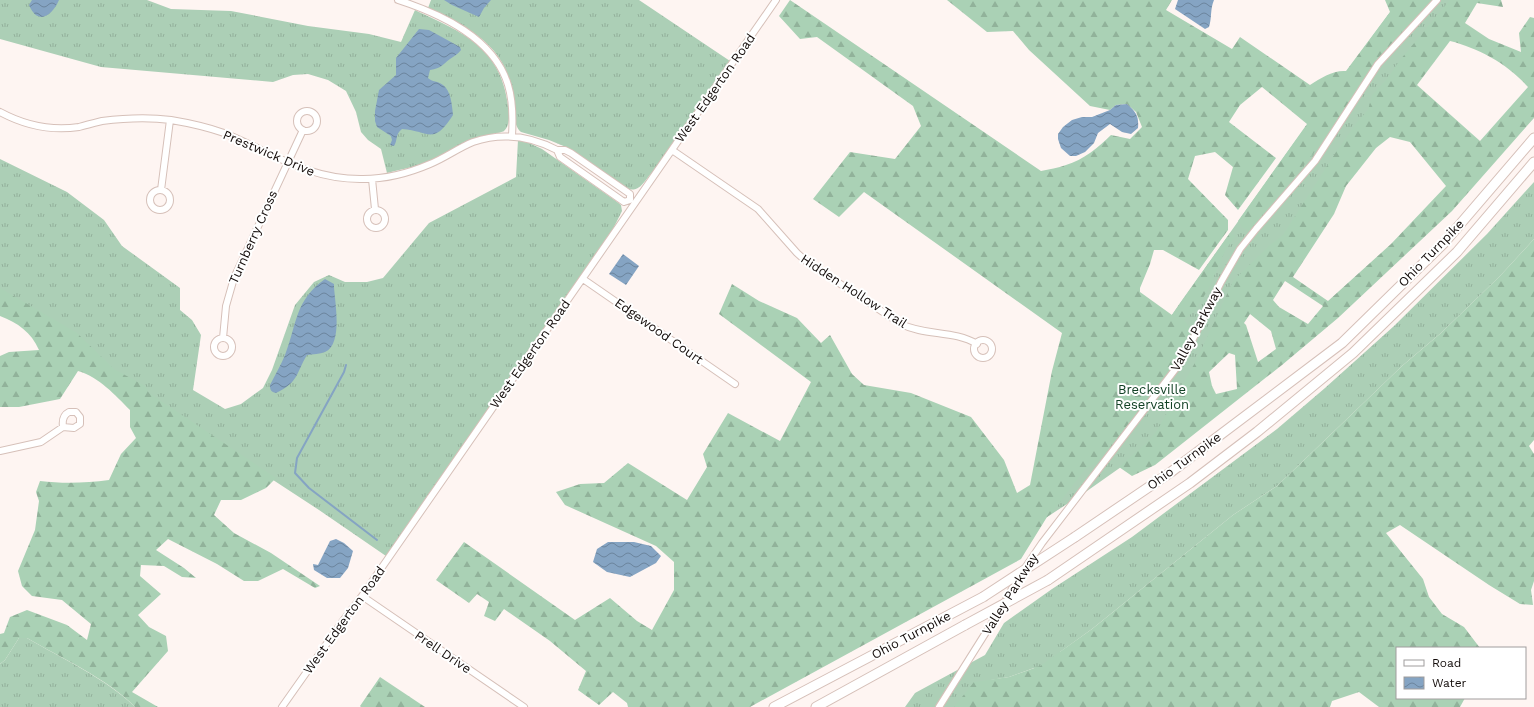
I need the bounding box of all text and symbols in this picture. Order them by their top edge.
street label: West Edgerton Road [672,31,758,145]
street label: Prestwick Drive [221,127,317,179]
street label: Turnberry Cross [226,188,280,286]
street label: Ohio Turnpike [1395,216,1467,290]
street label: Hidden Hollow Trail [798,251,910,331]
street label: Valley Parkway [1167,284,1225,374]
street label: Edgewood Court [612,295,707,367]
street label: West Edgerton Road [487,297,573,411]
park label: Brecksville Reservation [1115,382,1189,412]
street label: Ohio Turnpike [1144,429,1224,493]
street label: Valley Parkway [979,550,1041,638]
street label: West Edgerton Road [300,563,388,677]
street label: Ohio Turnpike [869,608,953,662]
street label: Prell Drive [412,628,474,676]
legend [1396,647,1526,699]
text: Road [1432,656,1461,670]
text: Water [1432,676,1467,690]

